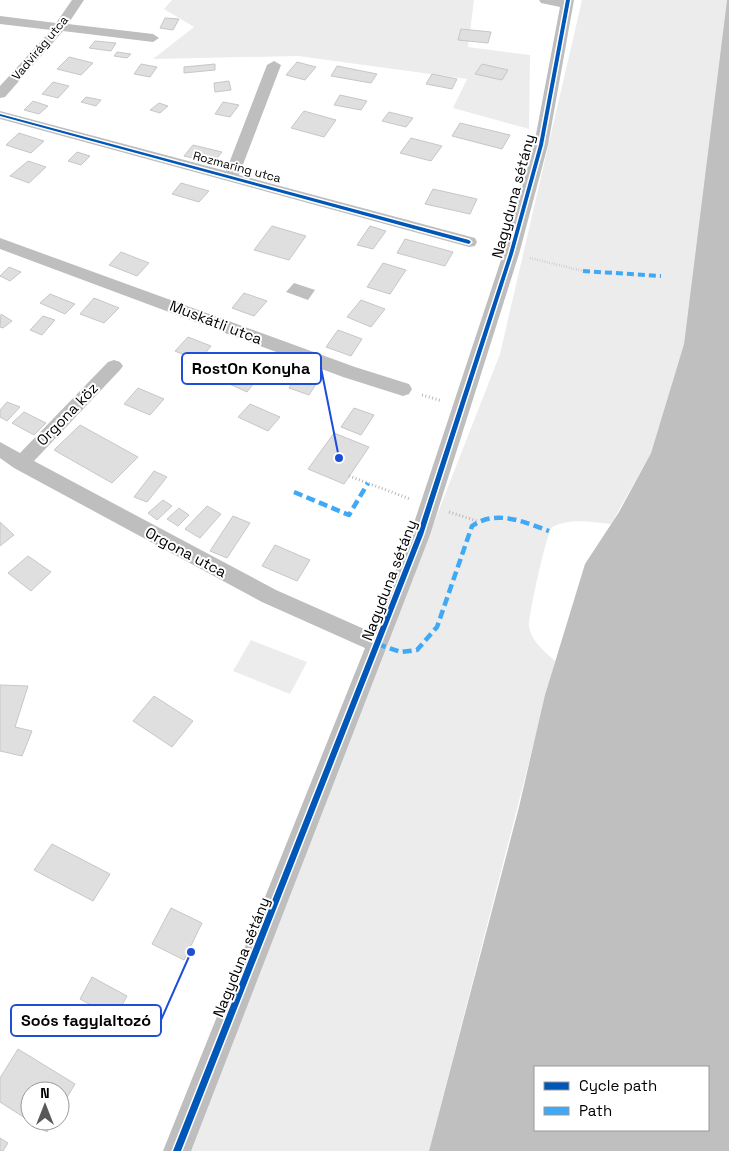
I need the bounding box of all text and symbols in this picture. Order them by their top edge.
street label: Vadvirág utca [8,12,72,84]
street label: Nagyduna sétány [487,132,539,260]
street label: Rozmaring utca [191,148,283,186]
street label: Muskátli utca [167,296,265,348]
callout: RostOn Konyha [182,353,321,384]
text: RostOn Konyha [192,358,310,379]
street label: Orgona köz [32,378,102,450]
street label: Nagyduna sétány [357,517,421,643]
street label: Orgona utca [142,523,230,582]
street label: Nagyduna sétány [208,894,274,1020]
callout: Soós fagylaltozó [11,1005,161,1036]
text: Soós fagylaltozó [21,1010,151,1031]
legend [534,1066,709,1131]
text: Cycle path [579,1076,657,1095]
north arrow [20,1081,70,1131]
text: N [40,1084,50,1102]
text: Path [579,1101,612,1120]

